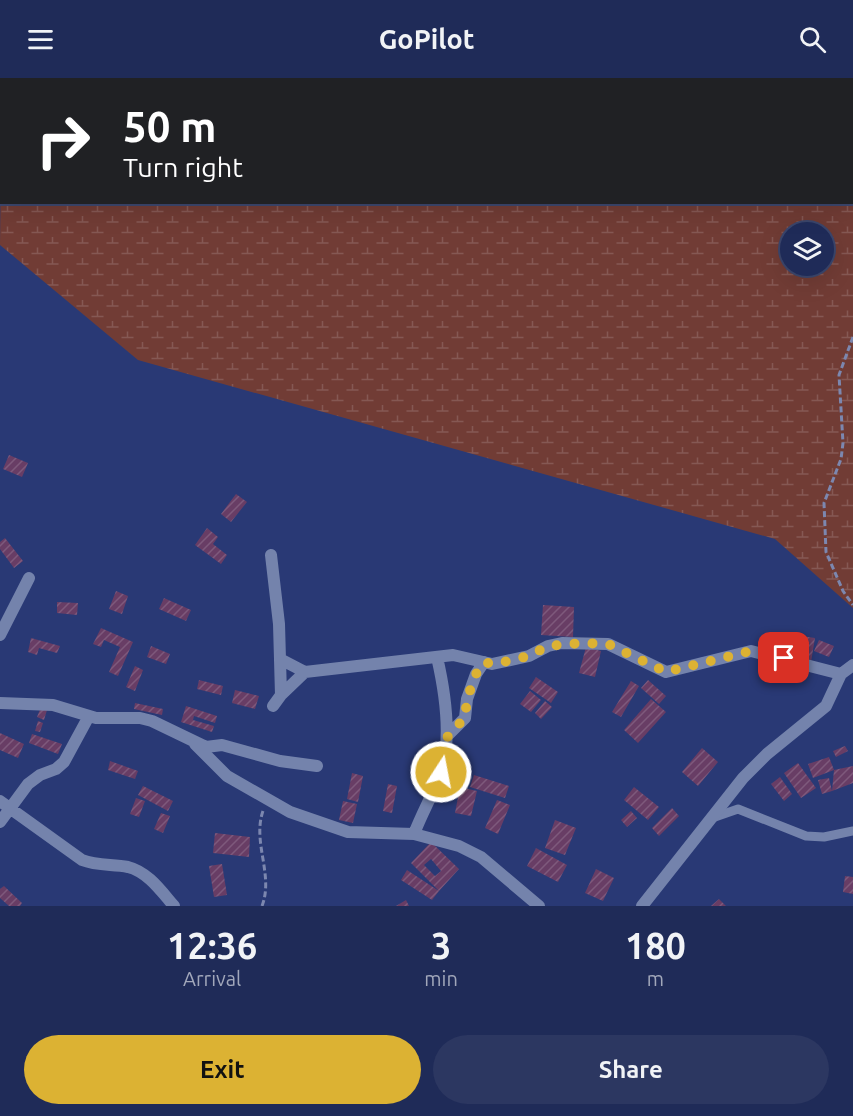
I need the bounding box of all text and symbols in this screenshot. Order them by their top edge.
icon: menu [24,23,57,56]
icon: search [796,23,829,56]
text: GoPilot [379,24,474,54]
icon: right [24,102,102,180]
text: 50 m [123,103,217,150]
text: Turn right [123,152,243,182]
map controls [780,222,834,276]
button: layers [780,222,834,276]
pin [758,632,809,683]
icon: arrive [767,641,800,674]
position arrow [409,740,473,804]
text: 12:36 [167,925,257,966]
text: 3 [431,925,451,966]
text: 180 [625,925,686,966]
text: Arrival [183,967,241,990]
text: min [424,967,458,990]
text: m [647,967,664,990]
button: Exit [24,1035,421,1104]
button: Share [433,1035,829,1104]

